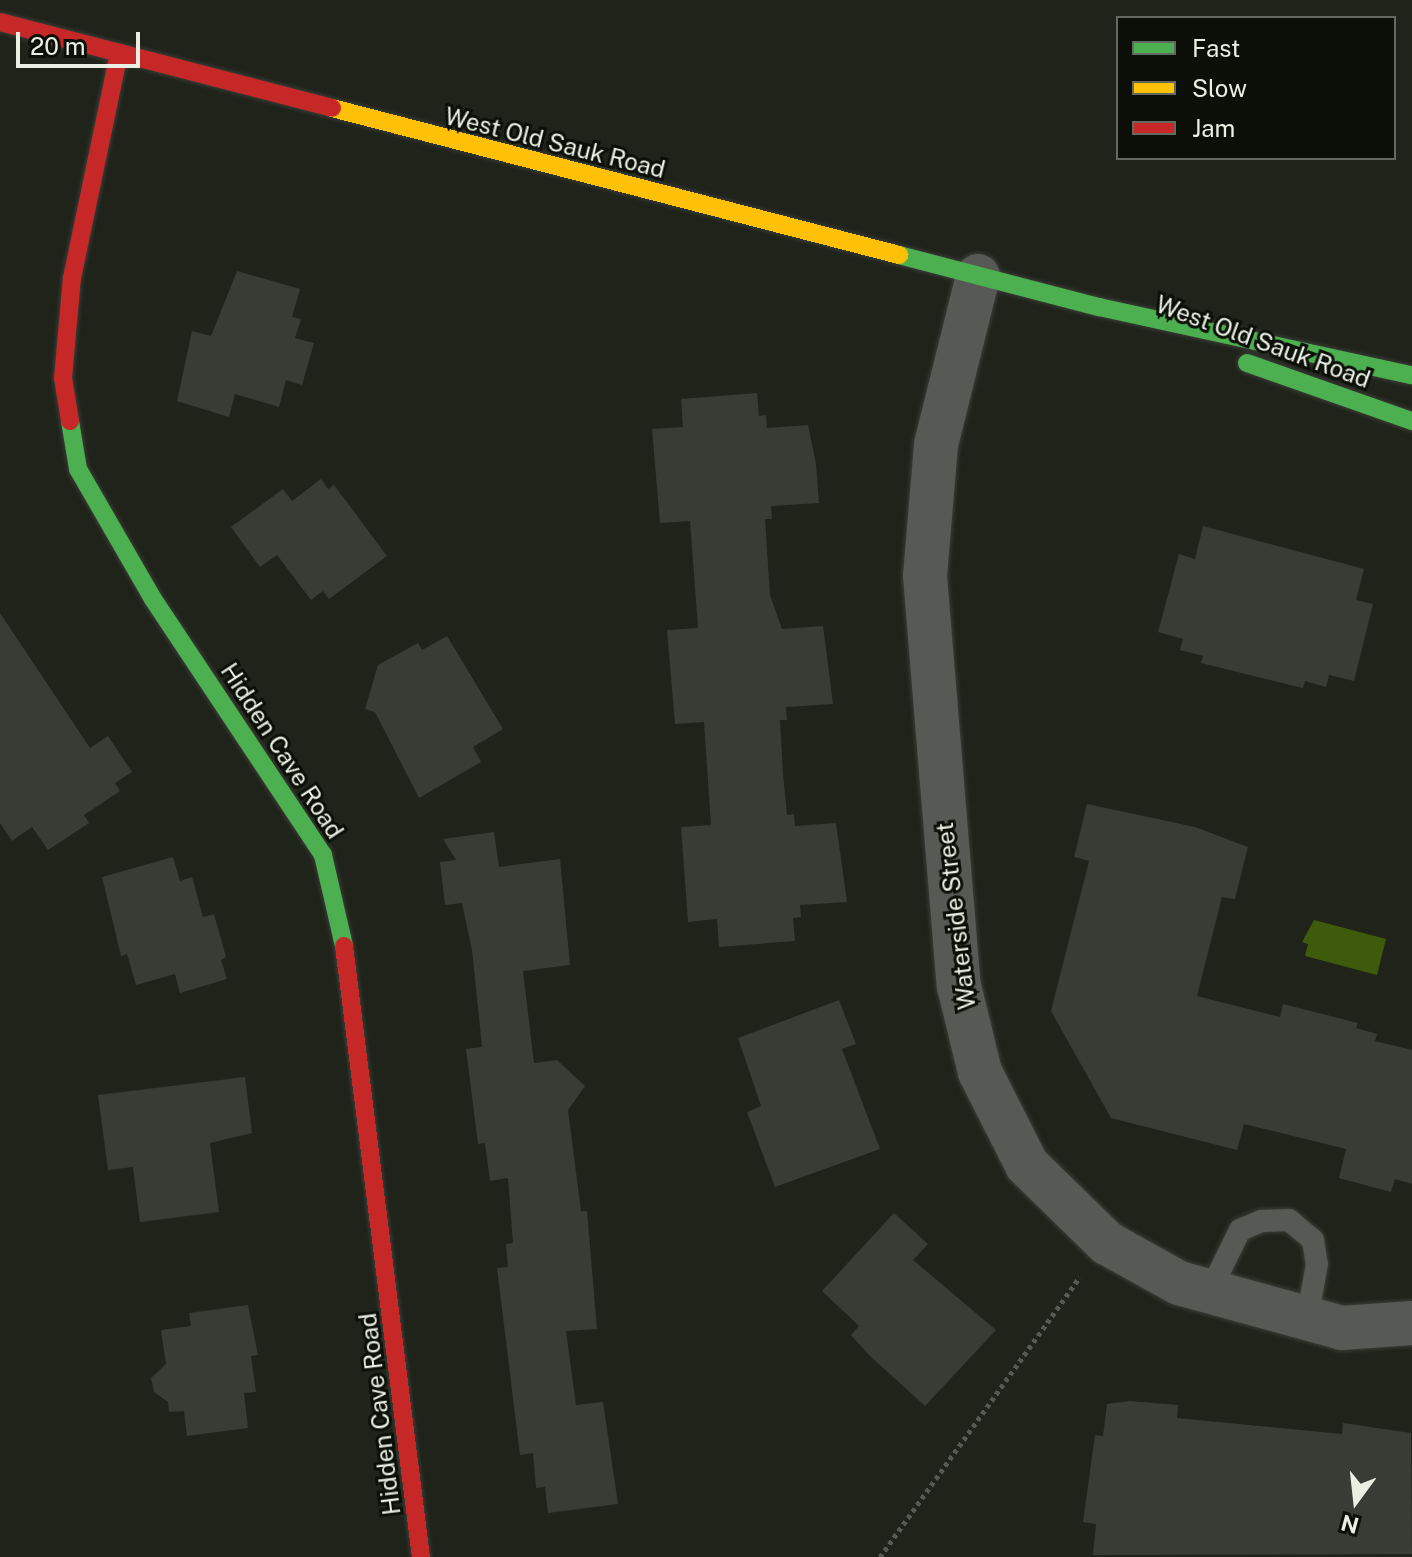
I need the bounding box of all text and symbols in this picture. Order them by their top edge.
scale bar [20,16,144,66]
legend [1116,16,1396,160]
text: 20 m [30,32,86,60]
text: Fast [1192,34,1240,62]
text: Slow [1192,74,1247,102]
street label: West Old Sauk Road [442,102,668,184]
text: Jam [1192,114,1235,142]
street label: West Old Sauk Road [1152,290,1374,394]
street label: Hidden Cave Road [214,658,350,844]
street label: Waterside Street [930,821,982,1011]
street label: Hidden Cave Road [353,1311,407,1517]
north arrow [1316,1461,1396,1541]
text: N [1338,1509,1361,1539]

